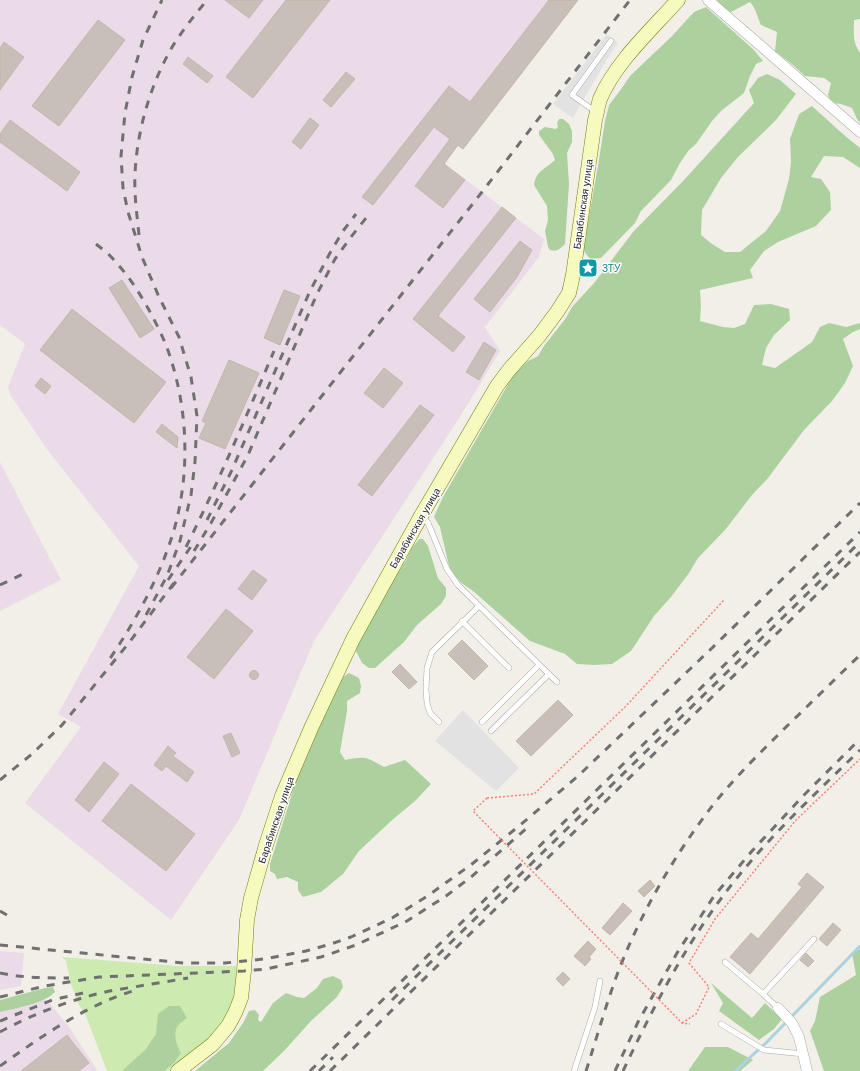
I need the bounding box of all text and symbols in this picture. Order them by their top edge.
street label: Барабинская улица [571,158,595,250]
place icon: ЗТУ [577,257,599,279]
place label: ЗТУ [602,263,621,274]
street label: Барабинская улица [388,486,443,570]
street label: Барабинская улица [256,775,296,865]

